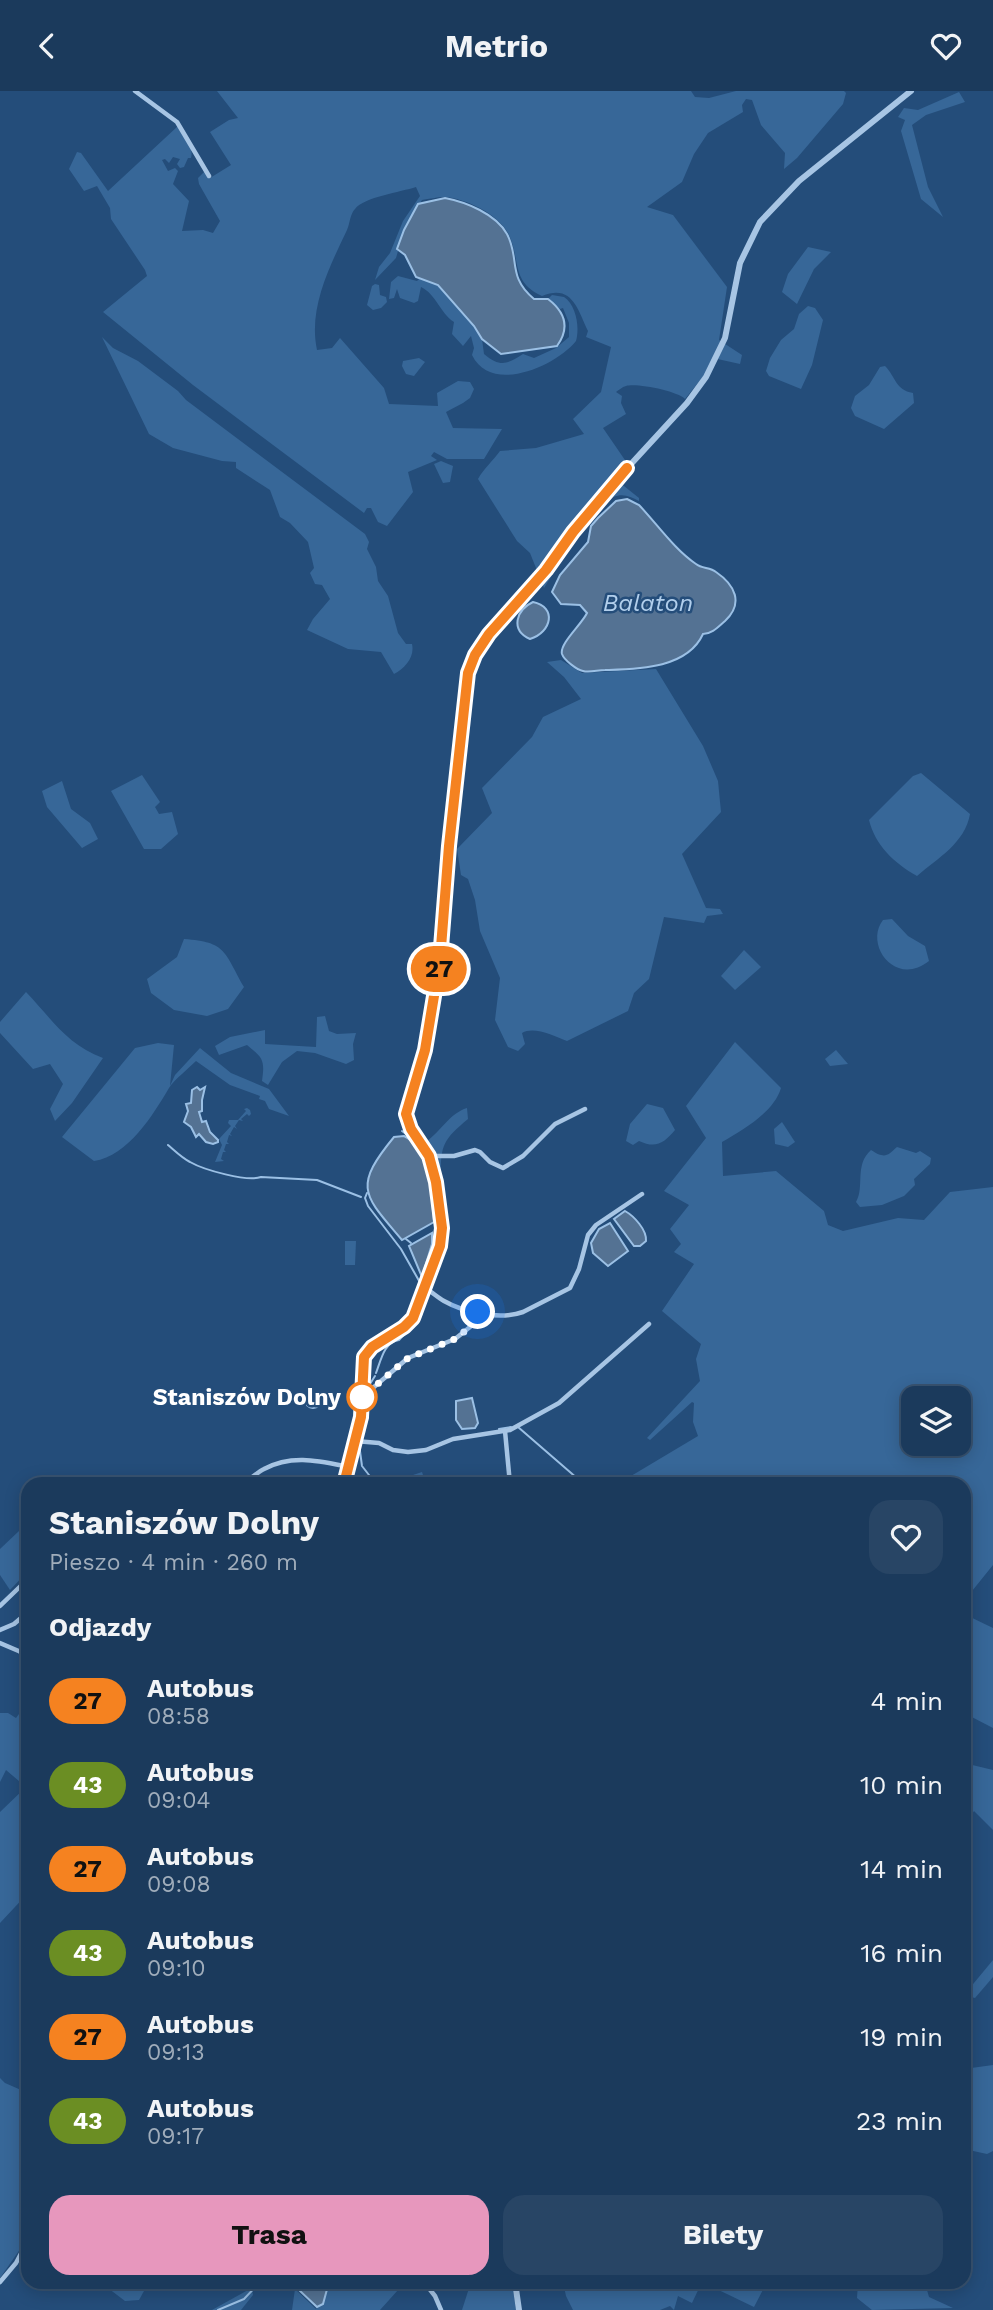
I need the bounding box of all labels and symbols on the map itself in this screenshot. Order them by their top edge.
water label: Balaton [603,589,693,617]
line badge: 27 [408,946,471,992]
your location [460,1294,495,1329]
marker: Staniszów Dolny [347,1382,377,1412]
place label: Staniszów Dolny [153,1384,341,1411]

